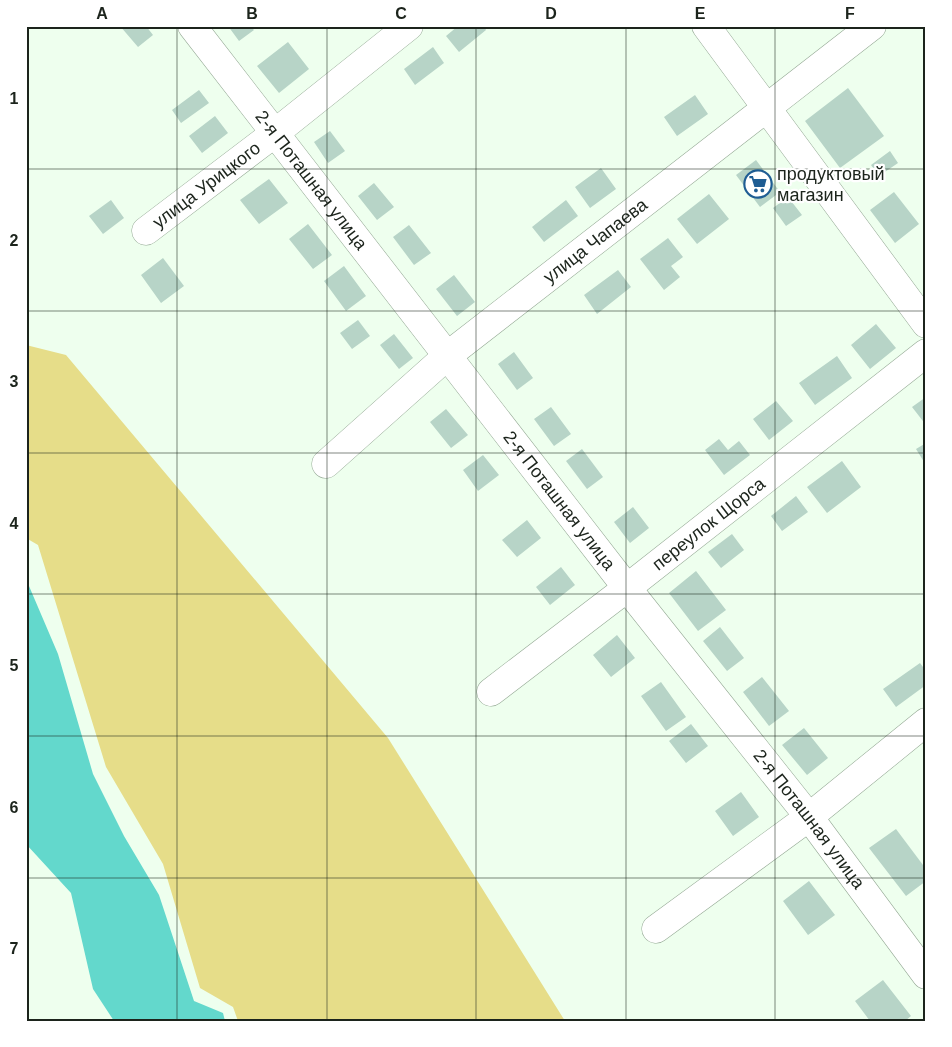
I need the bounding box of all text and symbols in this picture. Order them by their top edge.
text: A [96,5,108,22]
text: B [246,5,258,22]
text: C [395,5,407,22]
text: D [545,5,557,22]
text: E [695,5,706,22]
text: F [845,5,855,22]
text: 1 [10,90,19,107]
street label: 2-я Поташная улица [251,107,372,254]
street label: улица Урицкого [149,138,264,232]
place label: продуктовый магазин [777,164,885,205]
supermarket icon: продуктовый магазин [743,169,773,199]
street label: улица Чапаева [540,194,652,287]
text: 2 [10,232,19,249]
text: 3 [10,373,19,390]
street label: 2-я Поташная улица [499,427,620,575]
street label: переулок Щорса [648,473,770,574]
text: 4 [10,515,19,532]
text: 5 [10,657,19,674]
street label: 2-я Поташная улица [749,746,869,894]
text: 6 [10,799,19,816]
text: 7 [10,940,19,957]

